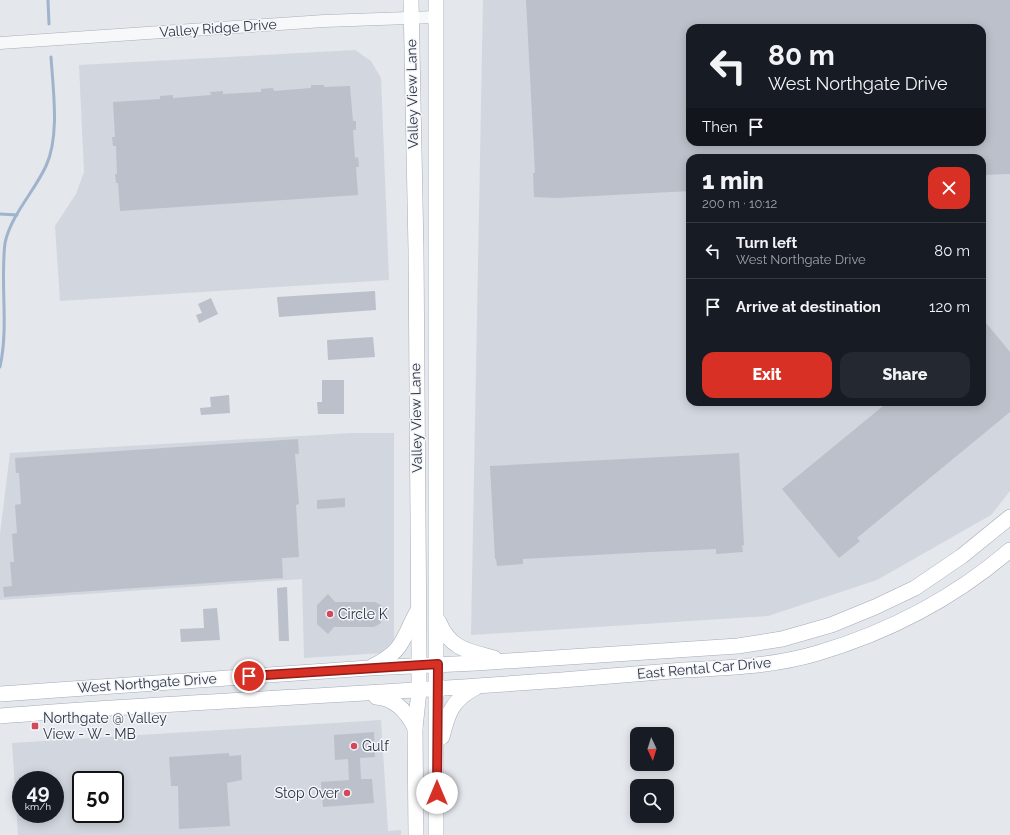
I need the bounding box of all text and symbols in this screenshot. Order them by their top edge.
street label: Valley Ridge Drive [159,16,277,40]
street label: Valley View Lane [403,39,421,149]
text: 80 m [768,39,835,72]
icon: left [702,40,754,92]
text: West Northgate Drive [768,73,948,94]
icon: arrive [745,116,767,138]
text: Then [702,118,737,136]
text: 1 min [702,166,764,195]
button: close [928,167,970,209]
text: 200 m · 10:12 [702,196,777,211]
text: Turn left [736,234,797,252]
icon: left [702,240,724,262]
text: 80 m [934,242,970,260]
text: West Northgate Drive [736,252,866,267]
icon: arrive [702,296,724,318]
text: Arrive at destination [736,298,881,316]
text: 120 m [929,298,970,316]
button: Exit [702,352,832,398]
button: Share [840,352,970,398]
street label: Valley View Lane [407,363,425,473]
place label: Circle K [338,606,388,622]
marker: Circle K [325,609,335,619]
street label: East Rental Car Drive [636,654,772,682]
pin [232,659,266,693]
icon: arrive [238,665,260,687]
street label: West Northgate Drive [77,670,217,696]
place label: Northgate @ Valley View - W - MB [43,710,167,742]
marker: Northgate @ Valley View - W - MB [30,721,40,731]
north arrow [630,727,674,771]
map controls [630,727,674,823]
place label: Gulf [362,738,390,754]
marker: Gulf [349,741,359,751]
speed limit sign: 50 [72,771,124,823]
position arrow [416,772,458,814]
button: search [630,779,674,823]
text: 49 [26,780,50,804]
place label: Stop Over [275,785,339,801]
marker: Stop Over [342,788,352,798]
text: km/h [25,801,51,812]

